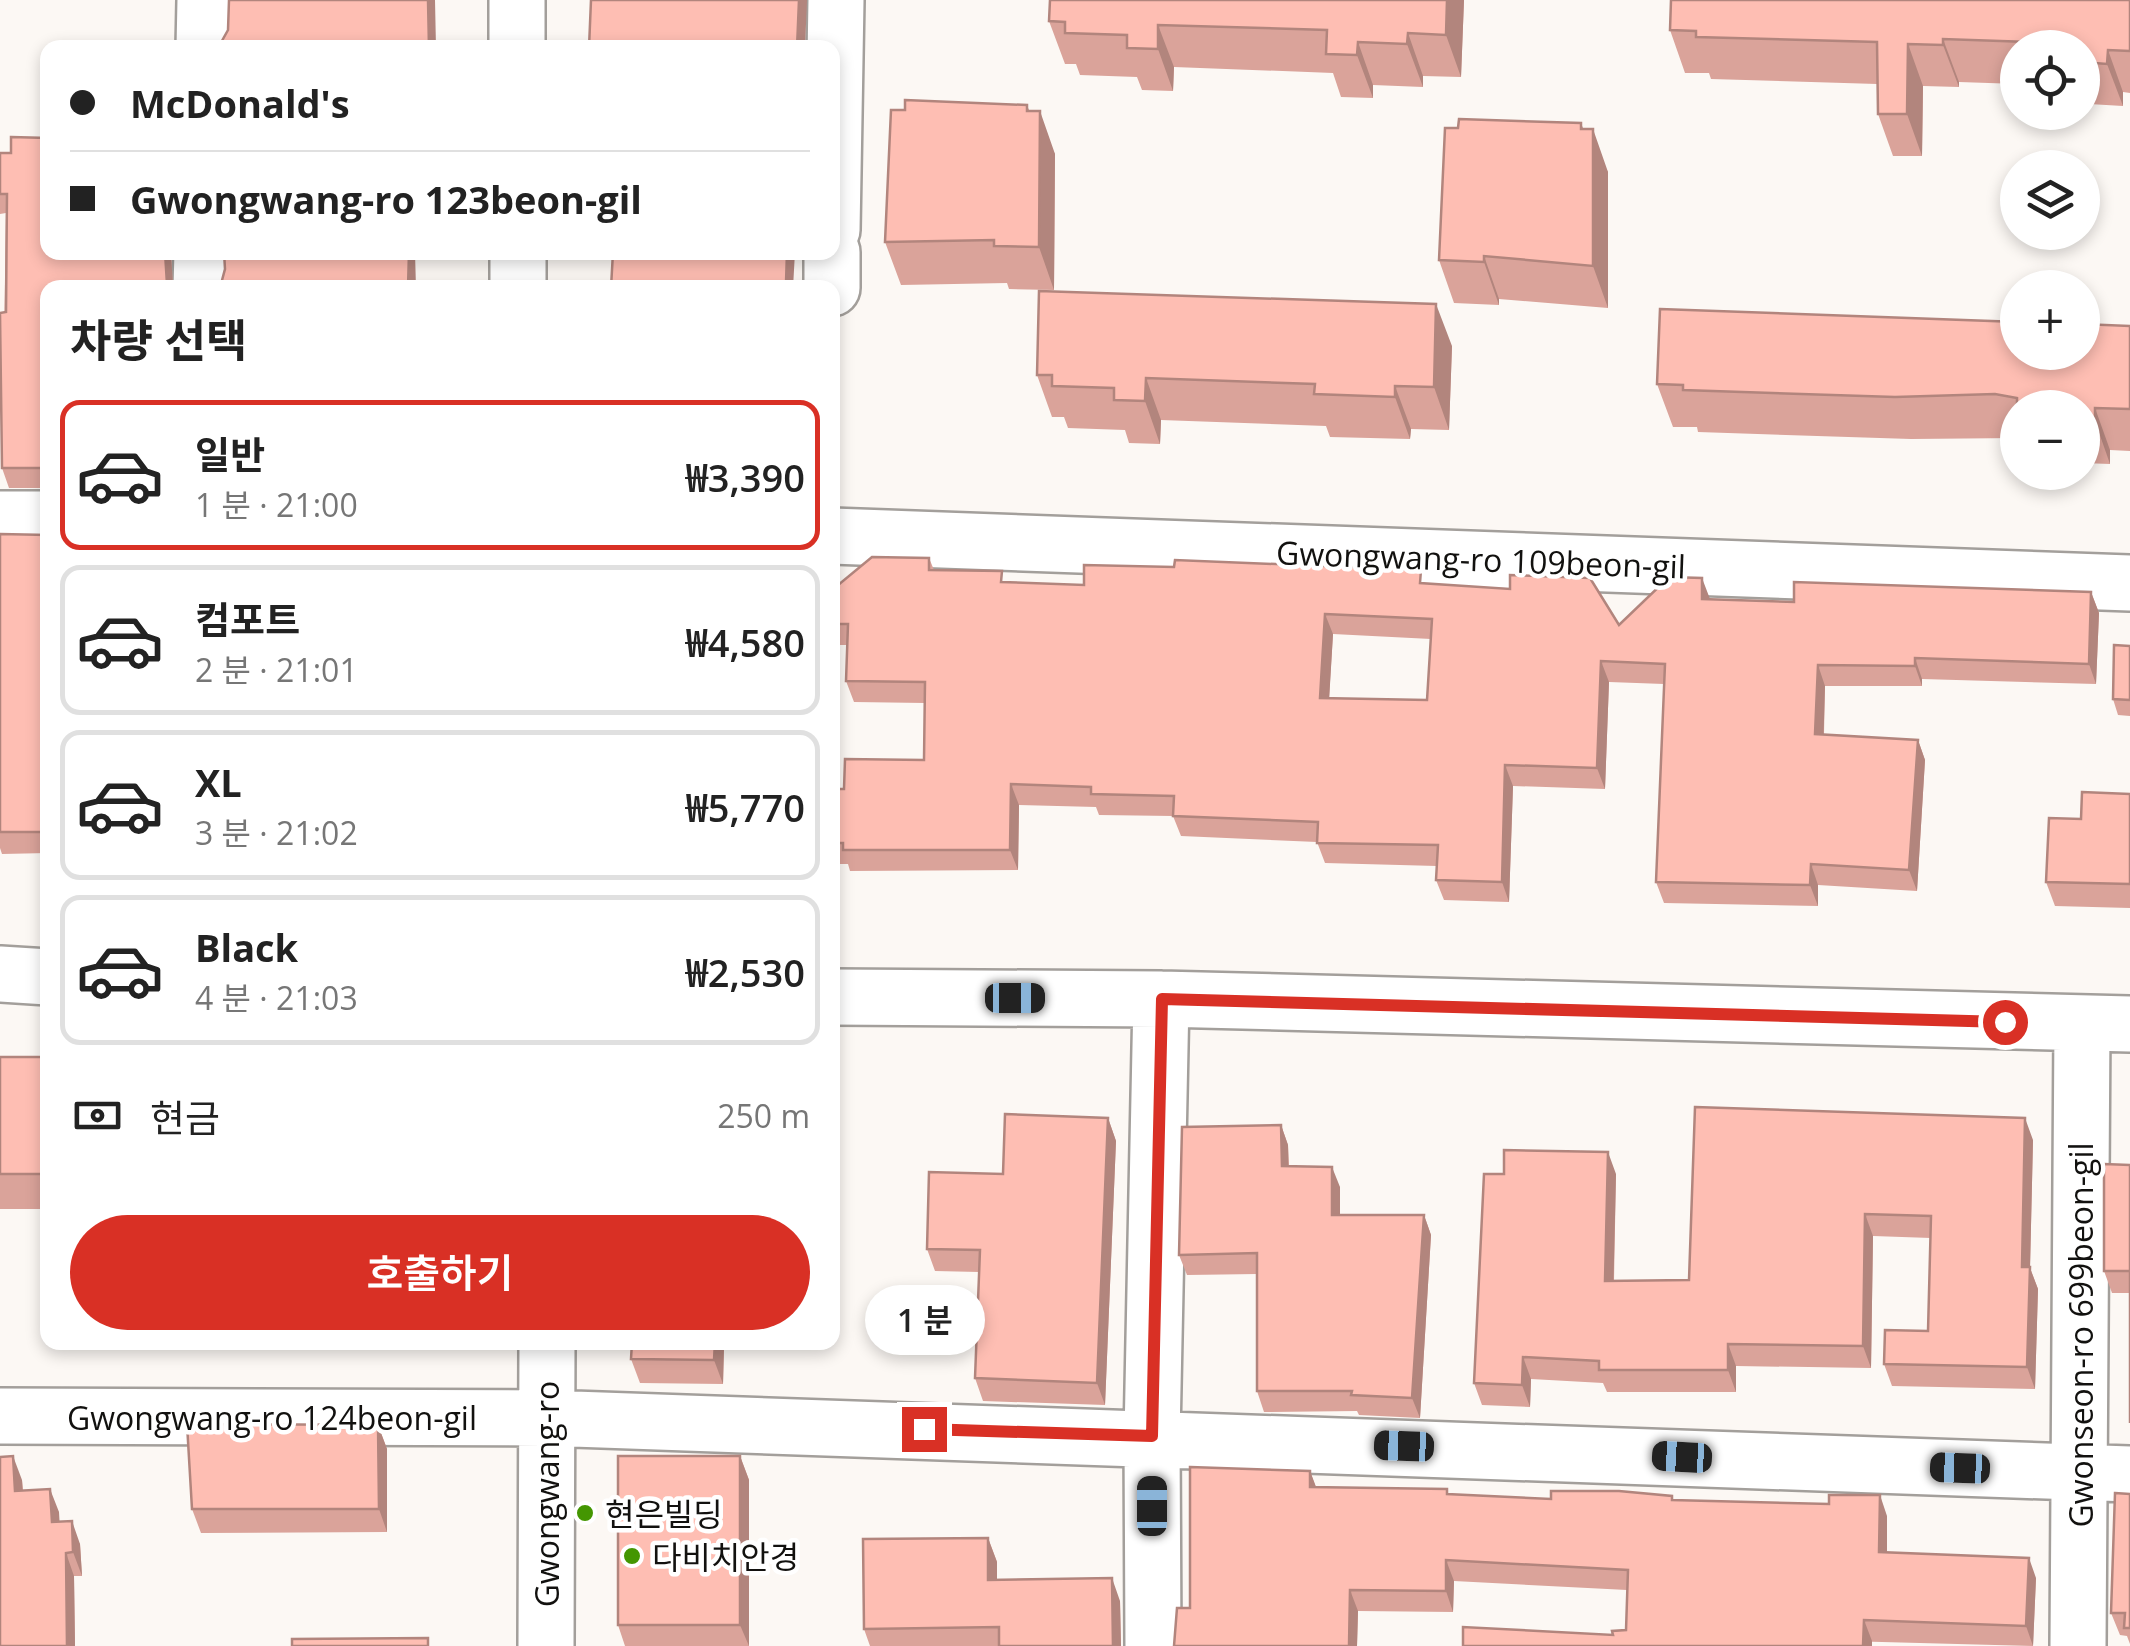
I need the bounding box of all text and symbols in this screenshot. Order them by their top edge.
map controls [2000,30,2100,490]
button: locate [2000,30,2100,130]
text: McDonald's [130,77,350,129]
button: layers [2000,150,2100,250]
text: Gwongwang-ro 123beon-gil [130,173,642,225]
button: + [2000,270,2100,370]
text: 차량 선택 [70,309,247,370]
button: − [2000,390,2100,490]
text: 일반 [195,428,265,480]
icon: car [75,430,165,520]
text: ₩3,390 [686,451,805,503]
text: 1 분 · 21:00 [195,483,358,526]
street label: Gwongwang-ro 109beon-gil [1275,530,1687,588]
text: 컴포트 [195,593,300,645]
icon: car [75,595,165,685]
text: ₩4,580 [686,616,805,668]
text: 2 분 · 21:01 [195,648,358,691]
text: XL [195,756,242,808]
icon: car [75,760,165,850]
text: ₩5,770 [686,781,805,833]
text: 3 분 · 21:02 [195,811,358,854]
text: Black [195,921,298,973]
icon: car [75,925,165,1015]
text: ₩2,530 [686,946,805,998]
text: 4 분 · 21:03 [195,976,358,1019]
car [985,983,1045,1013]
route start [1983,1000,2028,1045]
icon: cash [70,1088,125,1143]
text: 현금 [150,1091,220,1143]
text: 250 m [717,1094,810,1137]
street label: Gwonseon-ro 699beon-gil [2059,1142,2102,1528]
button: 호출하기 [70,1215,810,1330]
callout: 1 분 [864,1284,984,1354]
text: 1 분 [897,1298,953,1341]
street label: Gwongwang-ro [525,1381,568,1607]
street label: Gwongwang-ro 124beon-gil [67,1396,477,1439]
route end [902,1407,947,1452]
car [1373,1430,1435,1462]
car [1651,1440,1713,1474]
car [1929,1452,1991,1484]
car [1137,1476,1167,1536]
place label: 현은빌딩 [605,1492,723,1535]
marker: 현은빌딩 [574,1502,596,1524]
place label: 다비치안경 [652,1535,799,1578]
marker: 다비치안경 [621,1545,643,1567]

